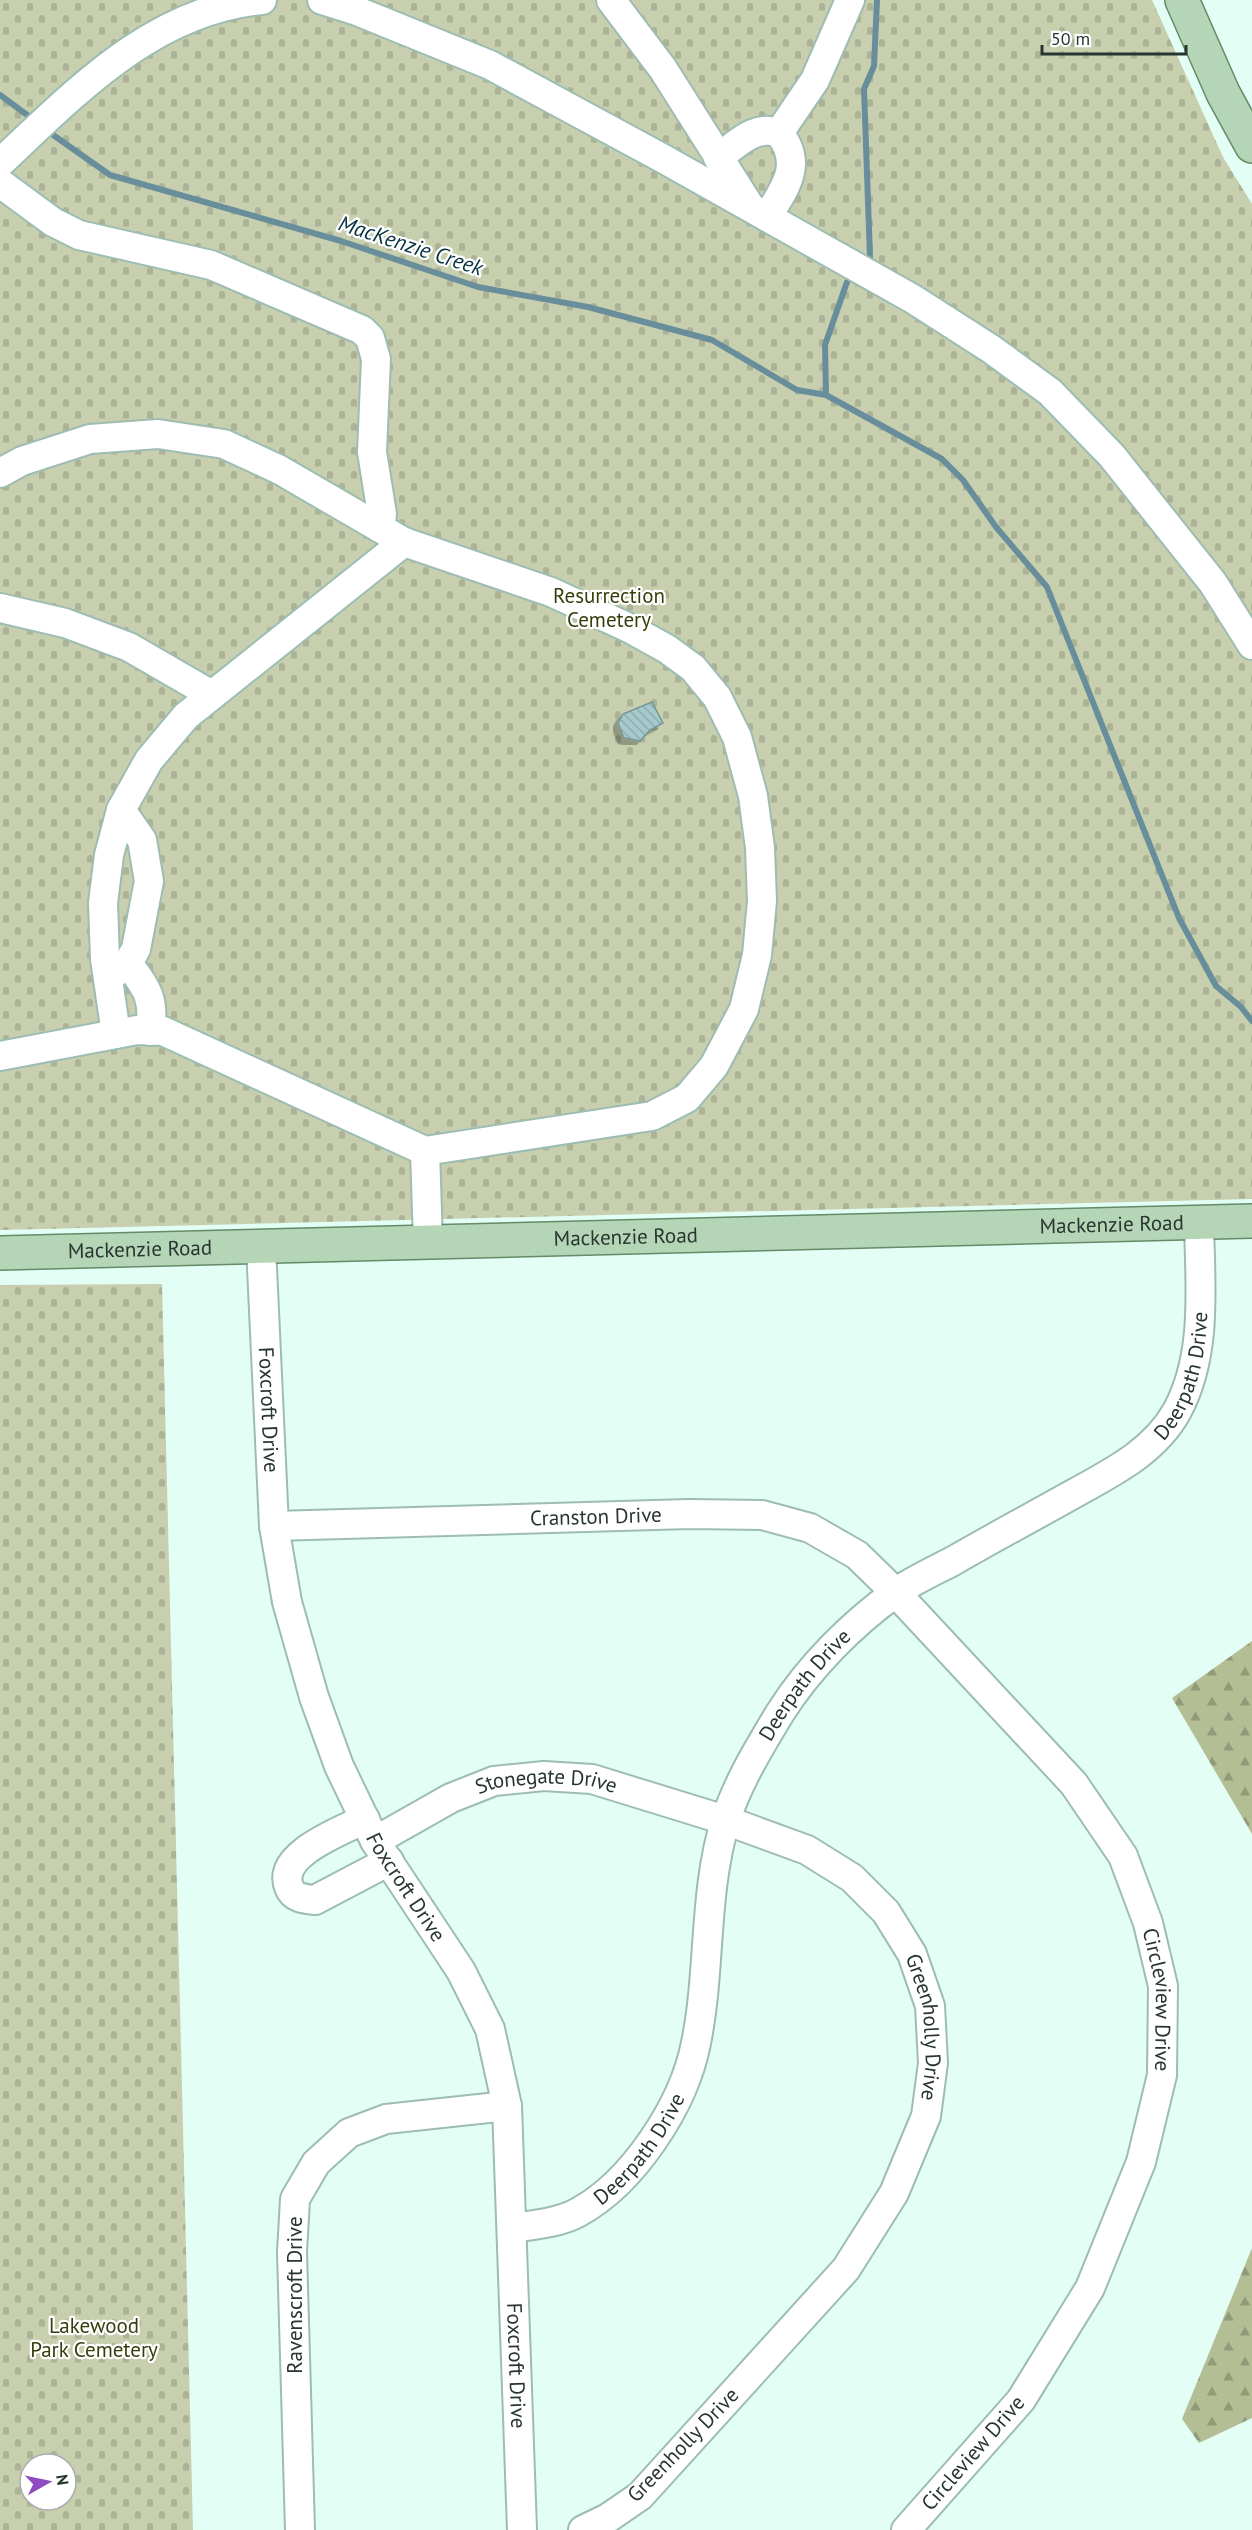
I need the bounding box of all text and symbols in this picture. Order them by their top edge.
scale bar [1042,18,1186,56]
text: 50 m [1051,27,1090,50]
water label: MacKenzie Creek [335,208,488,282]
park label: Resurrection Cemetery [553,582,665,633]
street label: Mackenzie Road [1039,1209,1184,1239]
street label: Mackenzie Road [553,1221,698,1252]
street label: Mackenzie Road [67,1234,212,1264]
street label: Deerpath Drive [1147,1311,1213,1445]
street label: Foxcroft Drive [253,1346,286,1473]
street label: Cranston Drive [530,1501,662,1532]
street label: Deerpath Drive [752,1623,856,1746]
street label: Stonegate Drive [471,1762,621,1800]
street label: Foxcroft Drive [360,1828,452,1947]
street label: Circleview Drive [1137,1925,1177,2071]
street label: Greenholly Drive [900,1950,947,2102]
street label: Deerpath Drive [588,2088,691,2211]
street label: Ravenscroft Drive [281,2216,308,2374]
street label: Foxcroft Drive [501,2302,532,2429]
park label: Lakewood Park Cemetery [30,2312,158,2363]
street label: Greenholly Drive [621,2382,744,2508]
street label: Circleview Drive [915,2389,1030,2516]
north arrow [18,2452,78,2512]
text: N [52,2473,74,2486]

